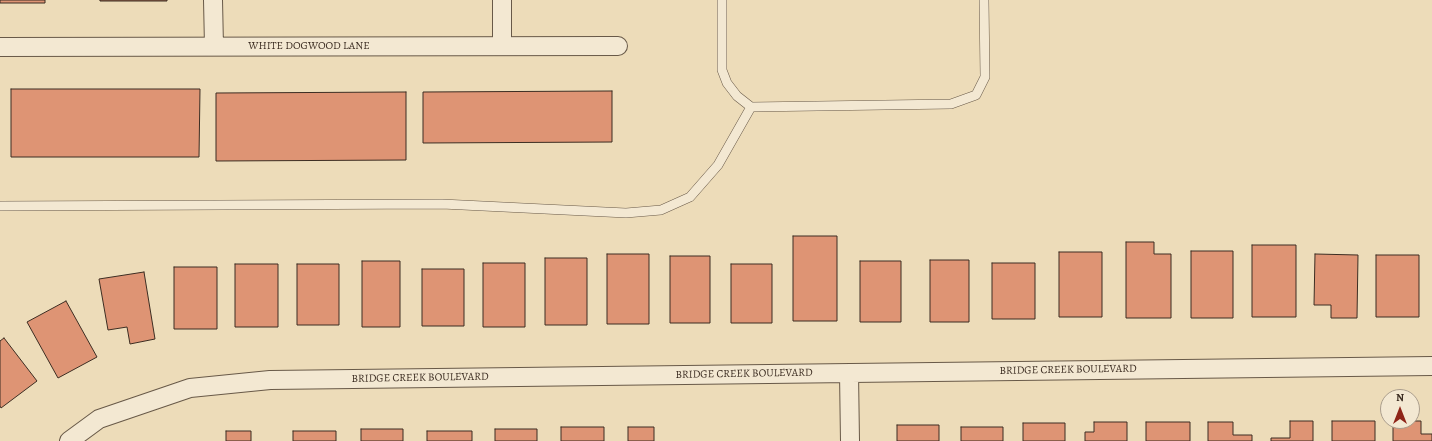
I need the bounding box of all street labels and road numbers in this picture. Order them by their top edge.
street label: WHITE DOGWOOD LANE [248,39,370,53]
street label: BRIDGE CREEK BOULEVARD [999,362,1137,378]
street label: BRIDGE CREEK BOULEVARD [675,366,813,382]
street label: BRIDGE CREEK BOULEVARD [351,370,489,386]

